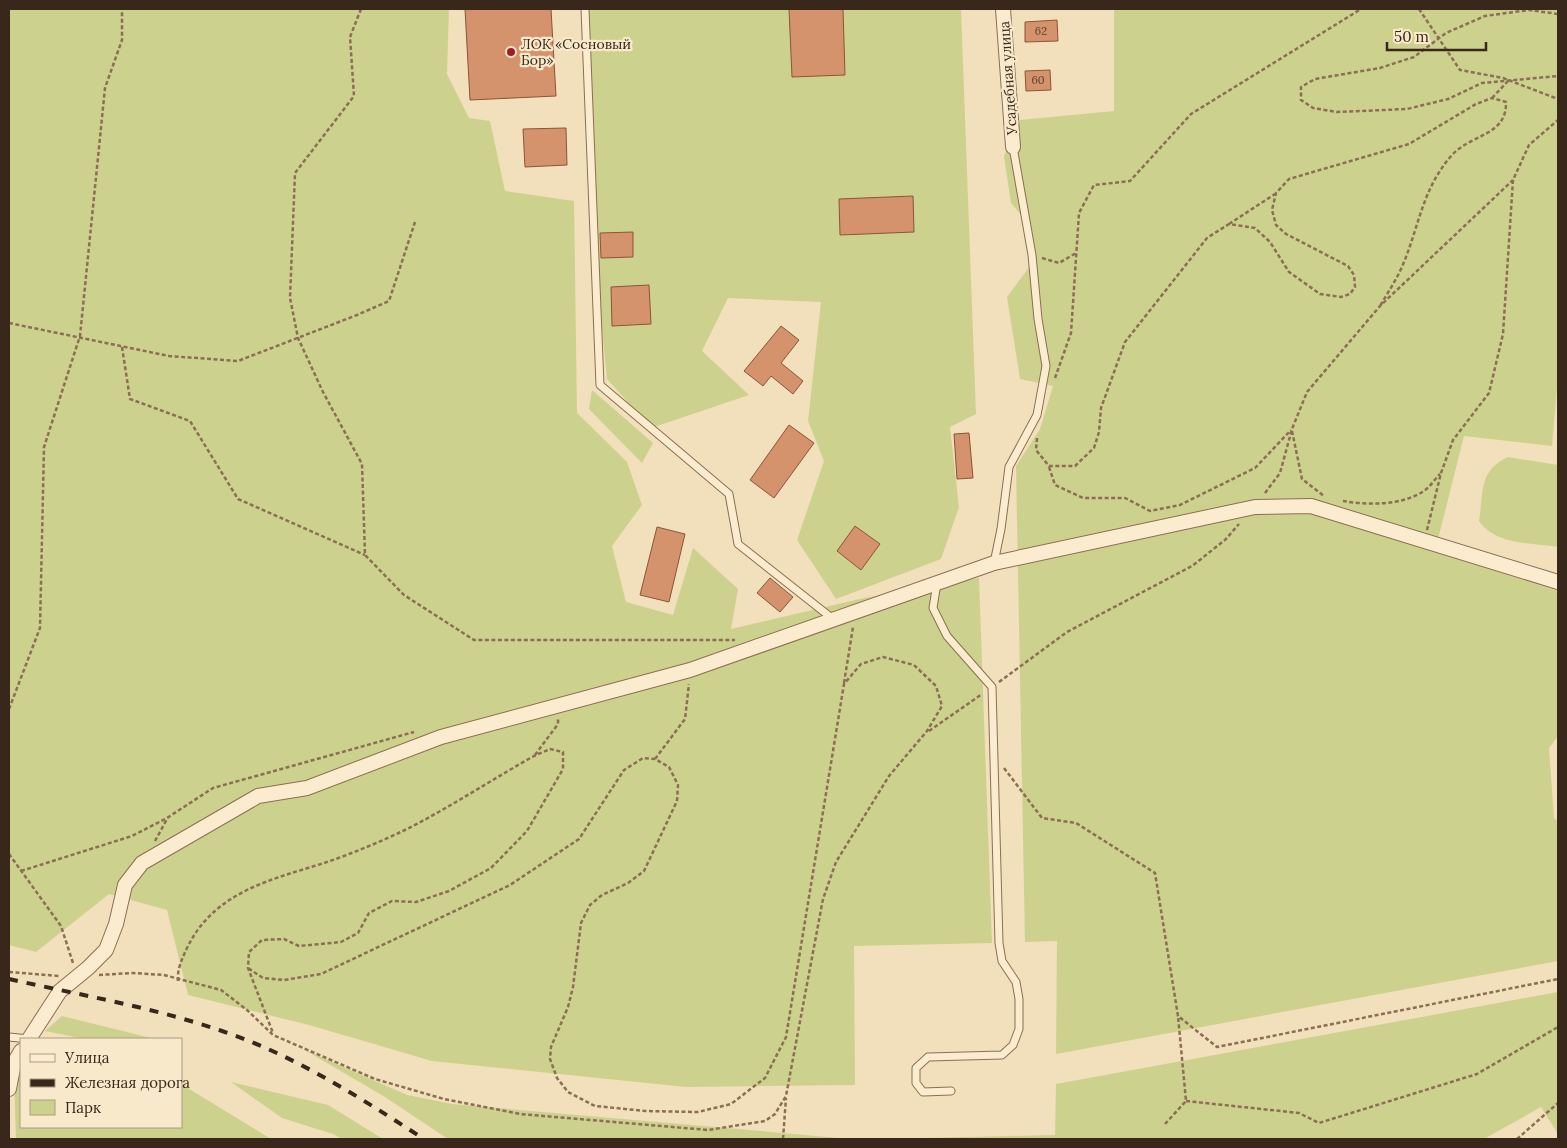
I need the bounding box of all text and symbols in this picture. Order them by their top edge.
street label: Усадебная улица [995,20,1021,137]
scale bar [1387,20,1486,52]
house number: 62 [1035,24,1047,38]
text: 50 m [1394,27,1429,46]
place label: ЛОК «Сосновый Бор» [521,35,631,69]
marker: ЛОК «Сосновый Бор» [505,46,517,58]
house number: 60 [1031,73,1045,87]
legend [20,1038,182,1128]
text: Улица [64,1048,110,1067]
text: Железная дорога [65,1073,190,1092]
text: Парк [65,1098,101,1117]

